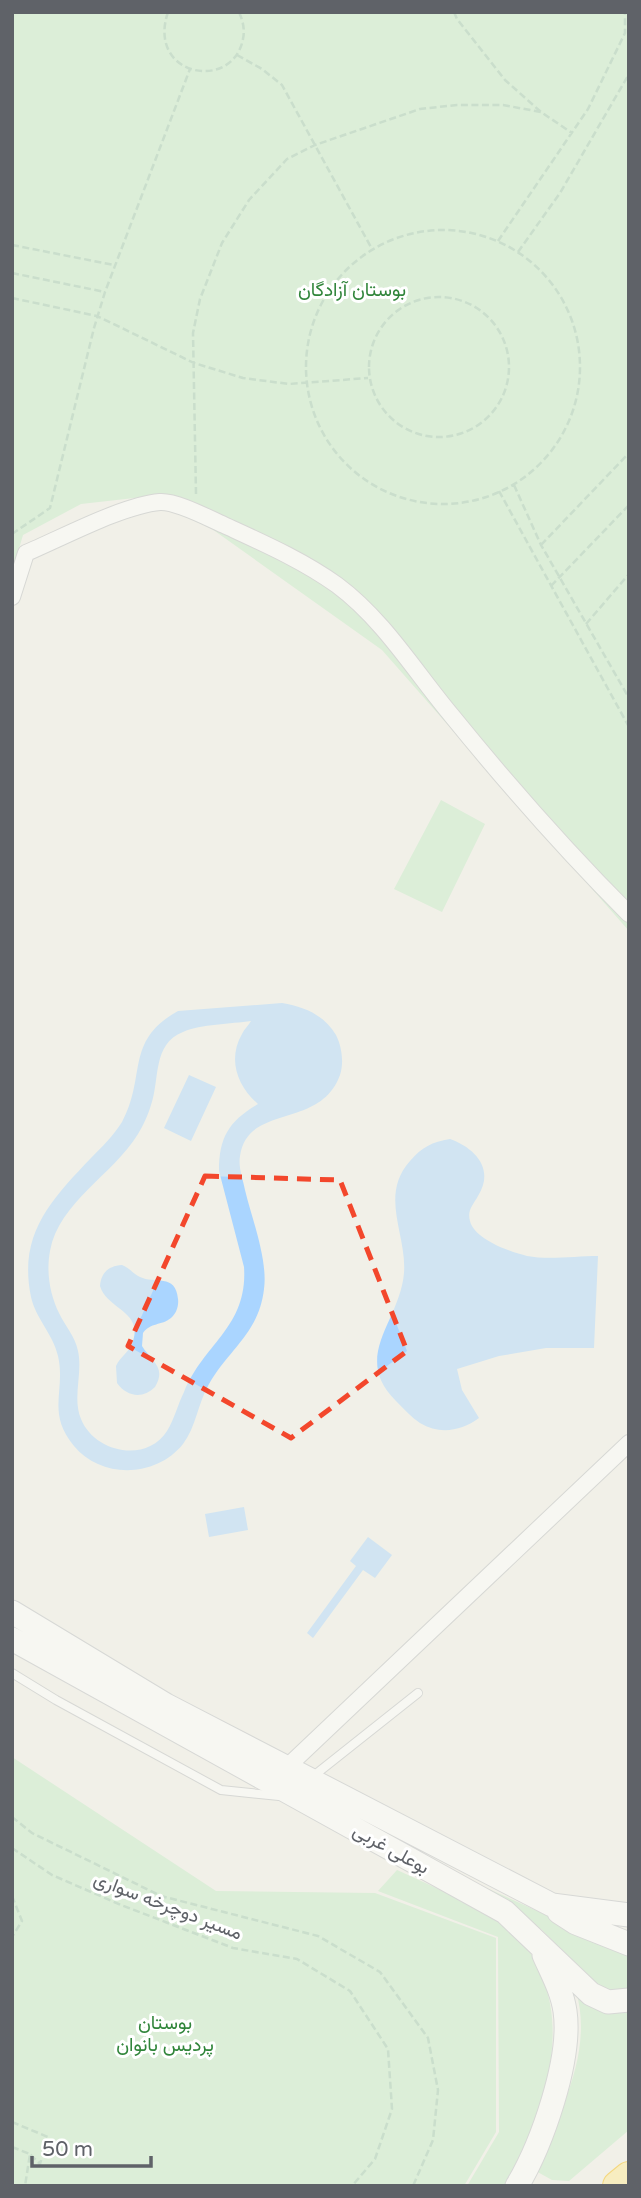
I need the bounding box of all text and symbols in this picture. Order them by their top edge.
park label: بوستان آزادگان [298,279,406,301]
street label: بوعلی غربی [349,1819,433,1879]
street label: مسیر دوچرخه سواری [90,1868,245,1946]
park label: بوستان پردیس بانوان [116,2012,214,2058]
scale bar [32,2124,150,2168]
text: 50 m [42,2137,93,2162]

